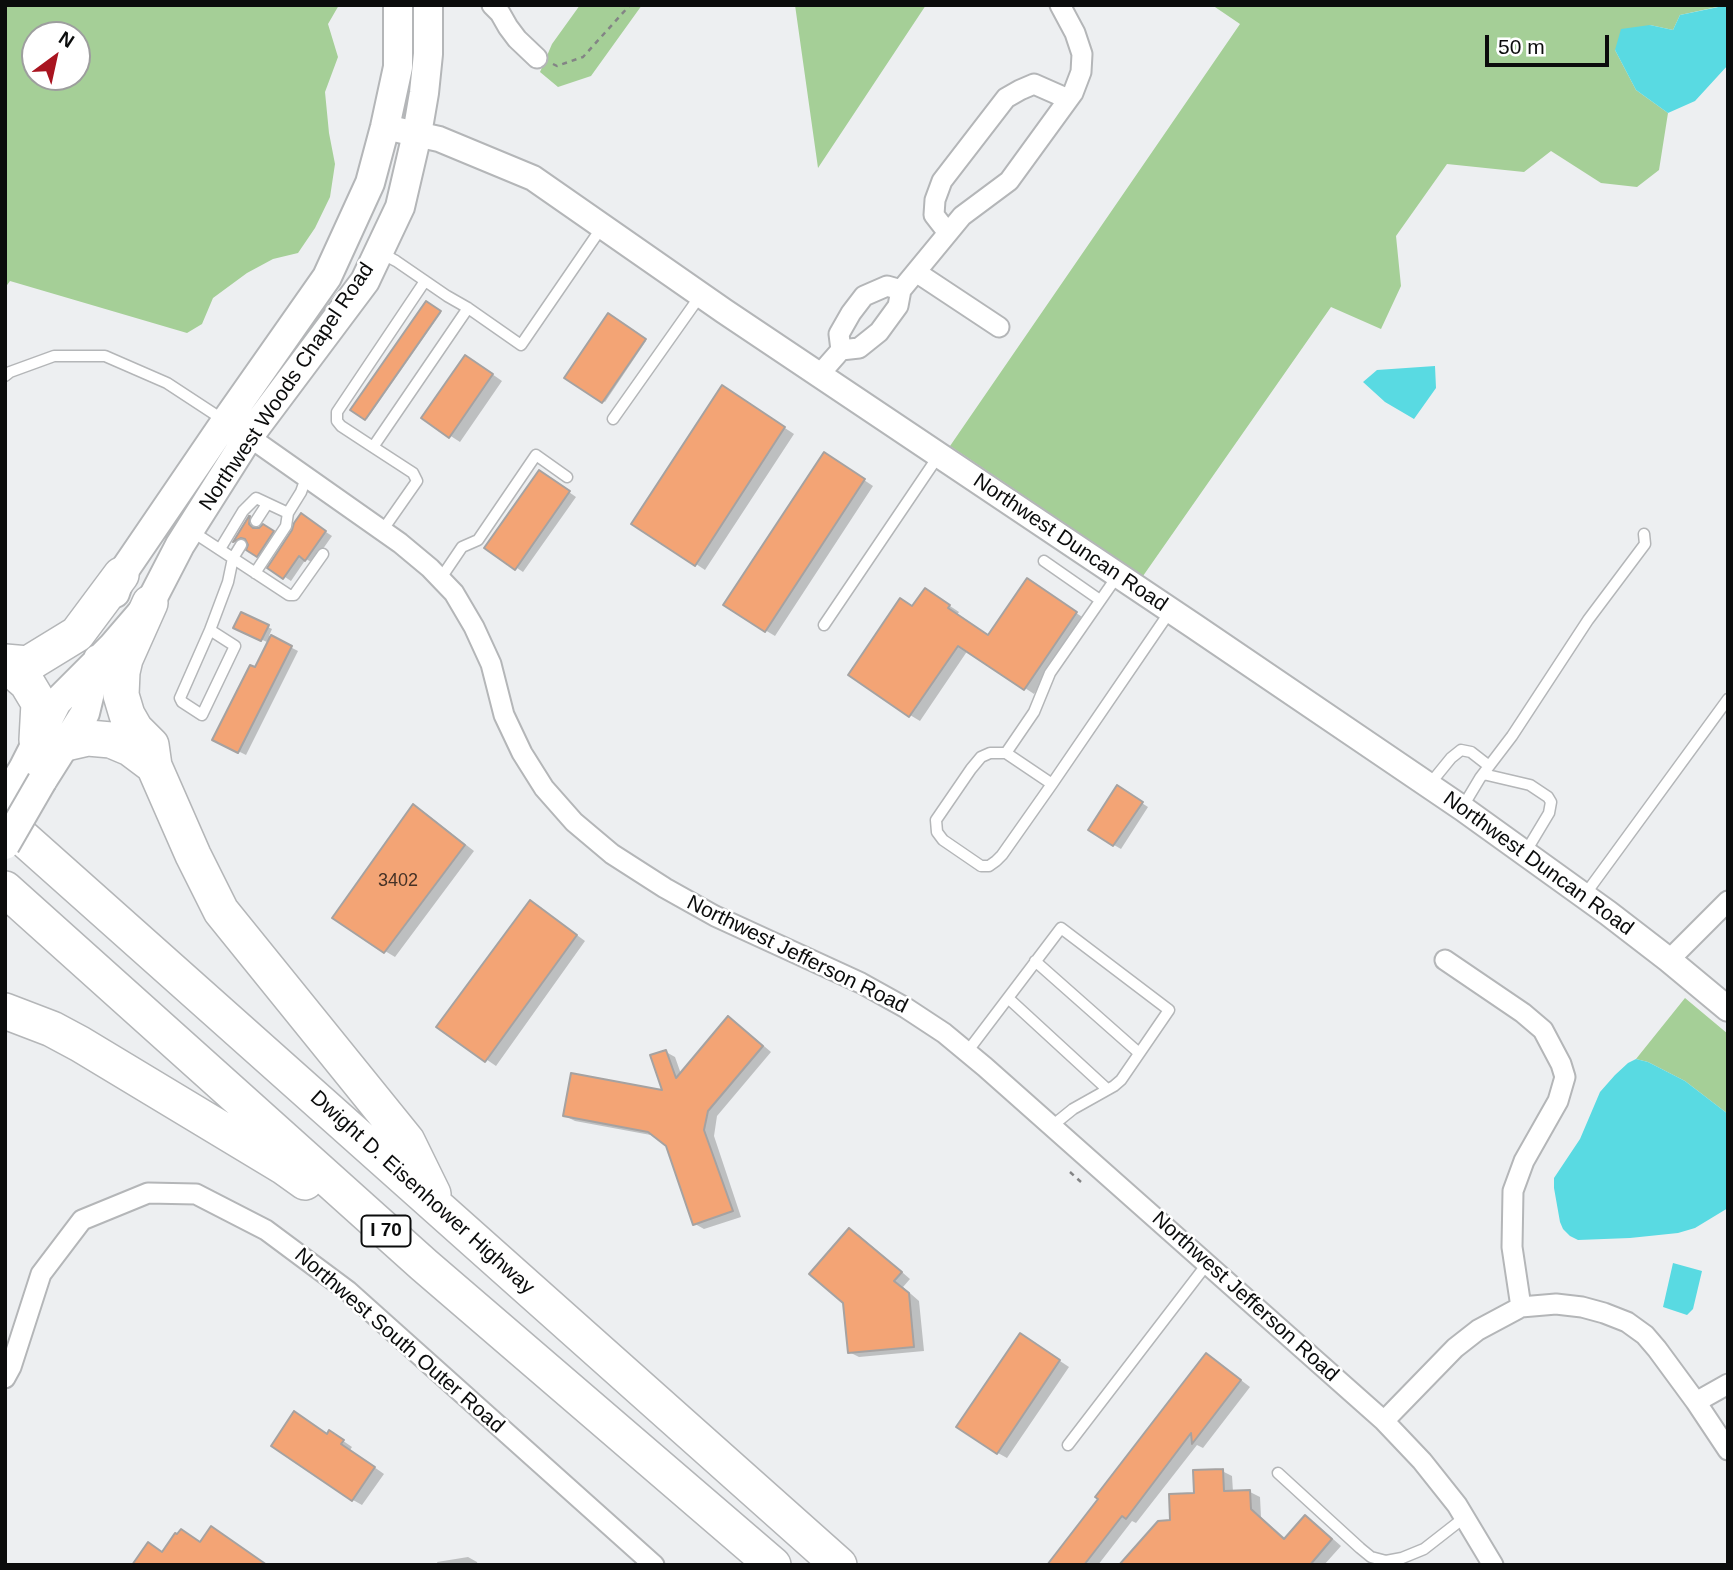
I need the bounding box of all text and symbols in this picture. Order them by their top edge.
north arrow [21,21,91,91]
scale bar [1488,21,1612,65]
text: N [55,27,78,52]
text: 50 m [1498,35,1545,58]
street label: Northwest Woods Chapel Road [194,258,380,516]
street label: Northwest Duncan Road [968,469,1172,617]
street label: Northwest Duncan Road [1438,787,1638,941]
house number: 3402 [378,870,418,892]
street label: Northwest Jefferson Road [683,891,911,1019]
street label: Dwight D. Eisenhower Highway [305,1086,539,1300]
street label: Northwest Jefferson Road [1146,1207,1344,1387]
road number: I 70 [362,1216,410,1246]
street label: Northwest South Outer Road [289,1243,509,1439]

